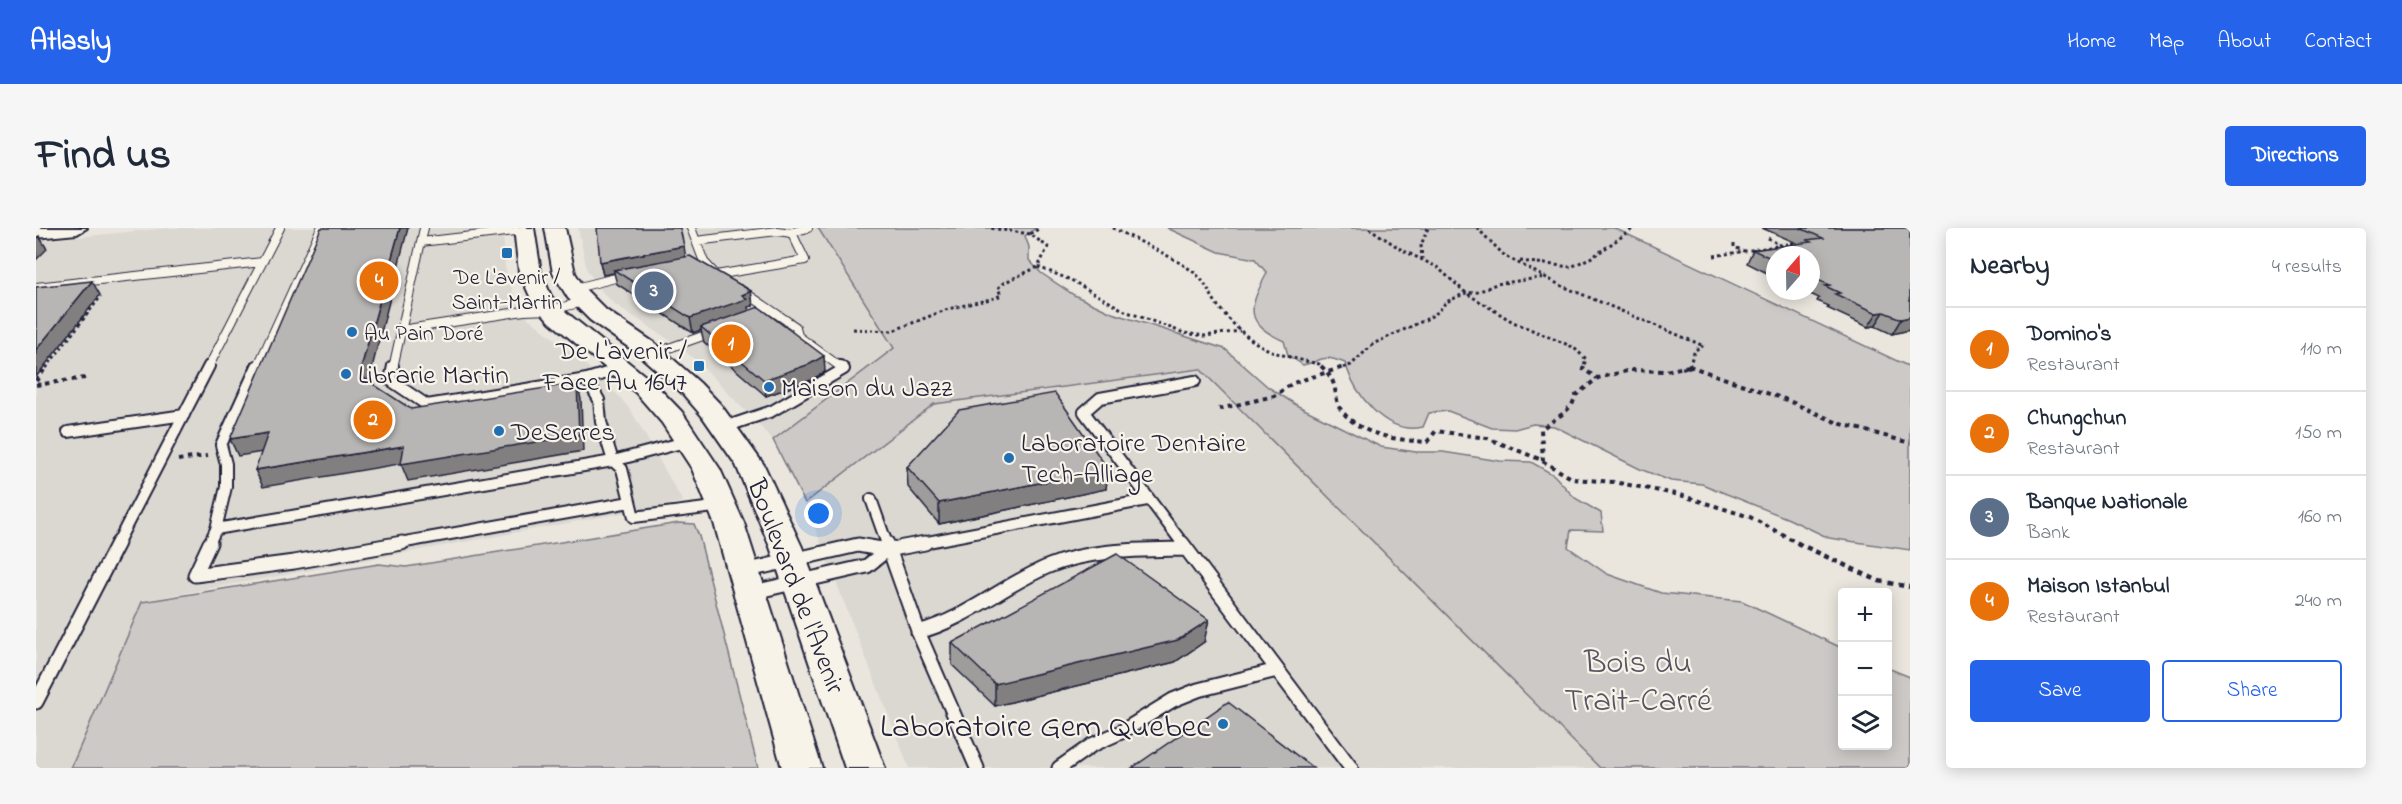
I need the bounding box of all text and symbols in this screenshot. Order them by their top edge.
text: Atlasly [30,22,111,63]
text: Home [2067,27,2116,57]
text: Map [2149,27,2184,57]
text: About [2217,27,2271,57]
text: Contact [2304,27,2372,57]
text: Find us [36,126,171,187]
button: Directions [2225,126,2366,186]
marker: De L'avenir / Saint-Martin [500,246,514,260]
north arrow [1766,246,1820,300]
text: Nearby [1970,248,2049,286]
text: 4 results [2272,253,2342,282]
pin: 4 [360,259,398,304]
place label: De L'avenir / Saint-Martin [452,263,562,320]
pin: 3 [634,268,674,314]
place label: Au Pain Doré [364,319,484,351]
text: Domino's [2027,319,2111,351]
pin: 1 [712,322,750,366]
marker: Au Pain Doré [345,325,359,339]
place label: De L'avenir / Face Au 1647 [542,333,687,403]
text: 1 [1986,335,1993,364]
text: 110 m [2300,335,2342,364]
text: Restaurant [2027,351,2120,380]
place label: Librarie Martin [358,357,509,396]
marker: De L'avenir / Face Au 1647 [692,359,706,373]
marker: Librarie Martin [339,367,353,381]
place label: Maison du Jazz [781,370,953,409]
marker: Maison du Jazz [762,380,776,394]
pin: 2 [354,398,392,442]
text: Chungchun [2027,403,2126,435]
place label: DeSerres [510,414,615,453]
text: 2 [1985,419,1994,448]
text: 150 m [2295,419,2342,448]
marker: DeSerres [492,424,506,438]
place label: Laboratoire Dentaire Tech-Alliage [1021,425,1247,495]
text: Restaurant [2027,435,2120,464]
marker: Laboratoire Dentaire Tech-Alliage [1002,451,1016,465]
street label: Boulevard de l'Avenir [735,473,854,701]
text: Banque Nationale [2027,487,2187,519]
your location [804,499,833,528]
text: 3 [1985,503,1994,532]
text: 160 m [2298,503,2342,532]
text: Bank [2027,519,2070,548]
text: Maison Istanbul [2027,571,2170,603]
text: 4 [1985,587,1994,616]
text: 240 m [2295,587,2342,616]
map controls [1838,588,1892,750]
button: + [1838,588,1892,642]
text: Restaurant [2027,603,2120,632]
park label: Bois du Trait-Carré [1564,640,1712,726]
button: − [1838,642,1892,696]
button: Save [1970,660,2150,722]
button: Share [2162,660,2342,722]
button: layers [1838,696,1892,750]
place label: Laboratoire Gem Quebec [880,704,1211,752]
marker: Laboratoire Gem Quebec [1216,717,1230,731]

